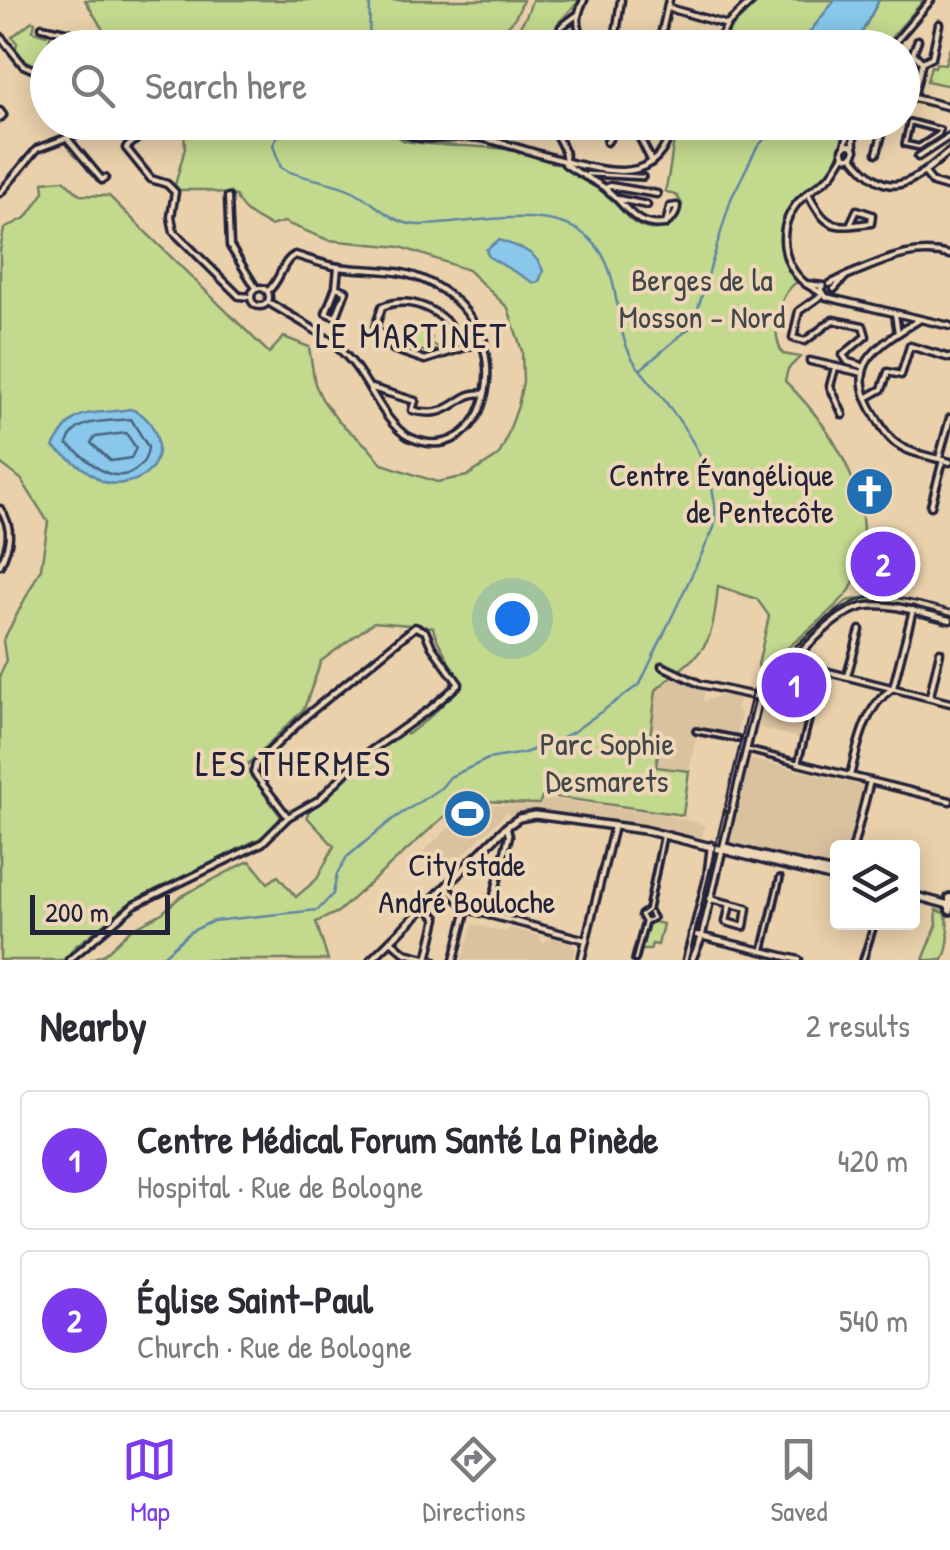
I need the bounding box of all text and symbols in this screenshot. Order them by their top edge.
search box [30,30,920,140]
icon: search [65,58,120,113]
text: Search here [145,59,307,111]
park label: Berges de la Mosson - Nord [619,258,785,338]
district label: LE MARTINET [316,312,508,359]
place label: Centre Évangélique de Pentecôte [609,453,834,533]
church icon: Centre Évangélique de Pentecôte [843,466,895,518]
pin: 2 [850,526,916,602]
your location [487,593,538,644]
pin: 1 [762,648,826,722]
park label: Parc Sophie Desmarets [540,722,675,802]
district label: LES THERMES [196,740,392,787]
sports icon: City stade André Bouloche [441,788,493,840]
map controls [830,840,920,930]
button: layers [830,840,920,930]
place label: City stade André Bouloche [379,843,556,923]
scale bar [30,890,170,934]
text: 200 m [45,893,109,931]
text: Nearby [40,997,147,1054]
text: 2 results [806,1004,910,1047]
text: Centre Médical Forum Santé La Pinède [137,1113,658,1165]
text: 1 [69,1139,80,1182]
text: 420 m [838,1139,908,1182]
text: Hospital · Rue de Bologne [137,1165,423,1208]
text: Église Saint-Paul [137,1273,373,1325]
text: 2 [67,1299,82,1342]
text: 540 m [839,1299,908,1342]
text: Church · Rue de Bologne [137,1325,412,1368]
tab: Map [122,1432,177,1530]
tab: Directions [422,1432,525,1530]
tab: Saved [770,1432,828,1530]

